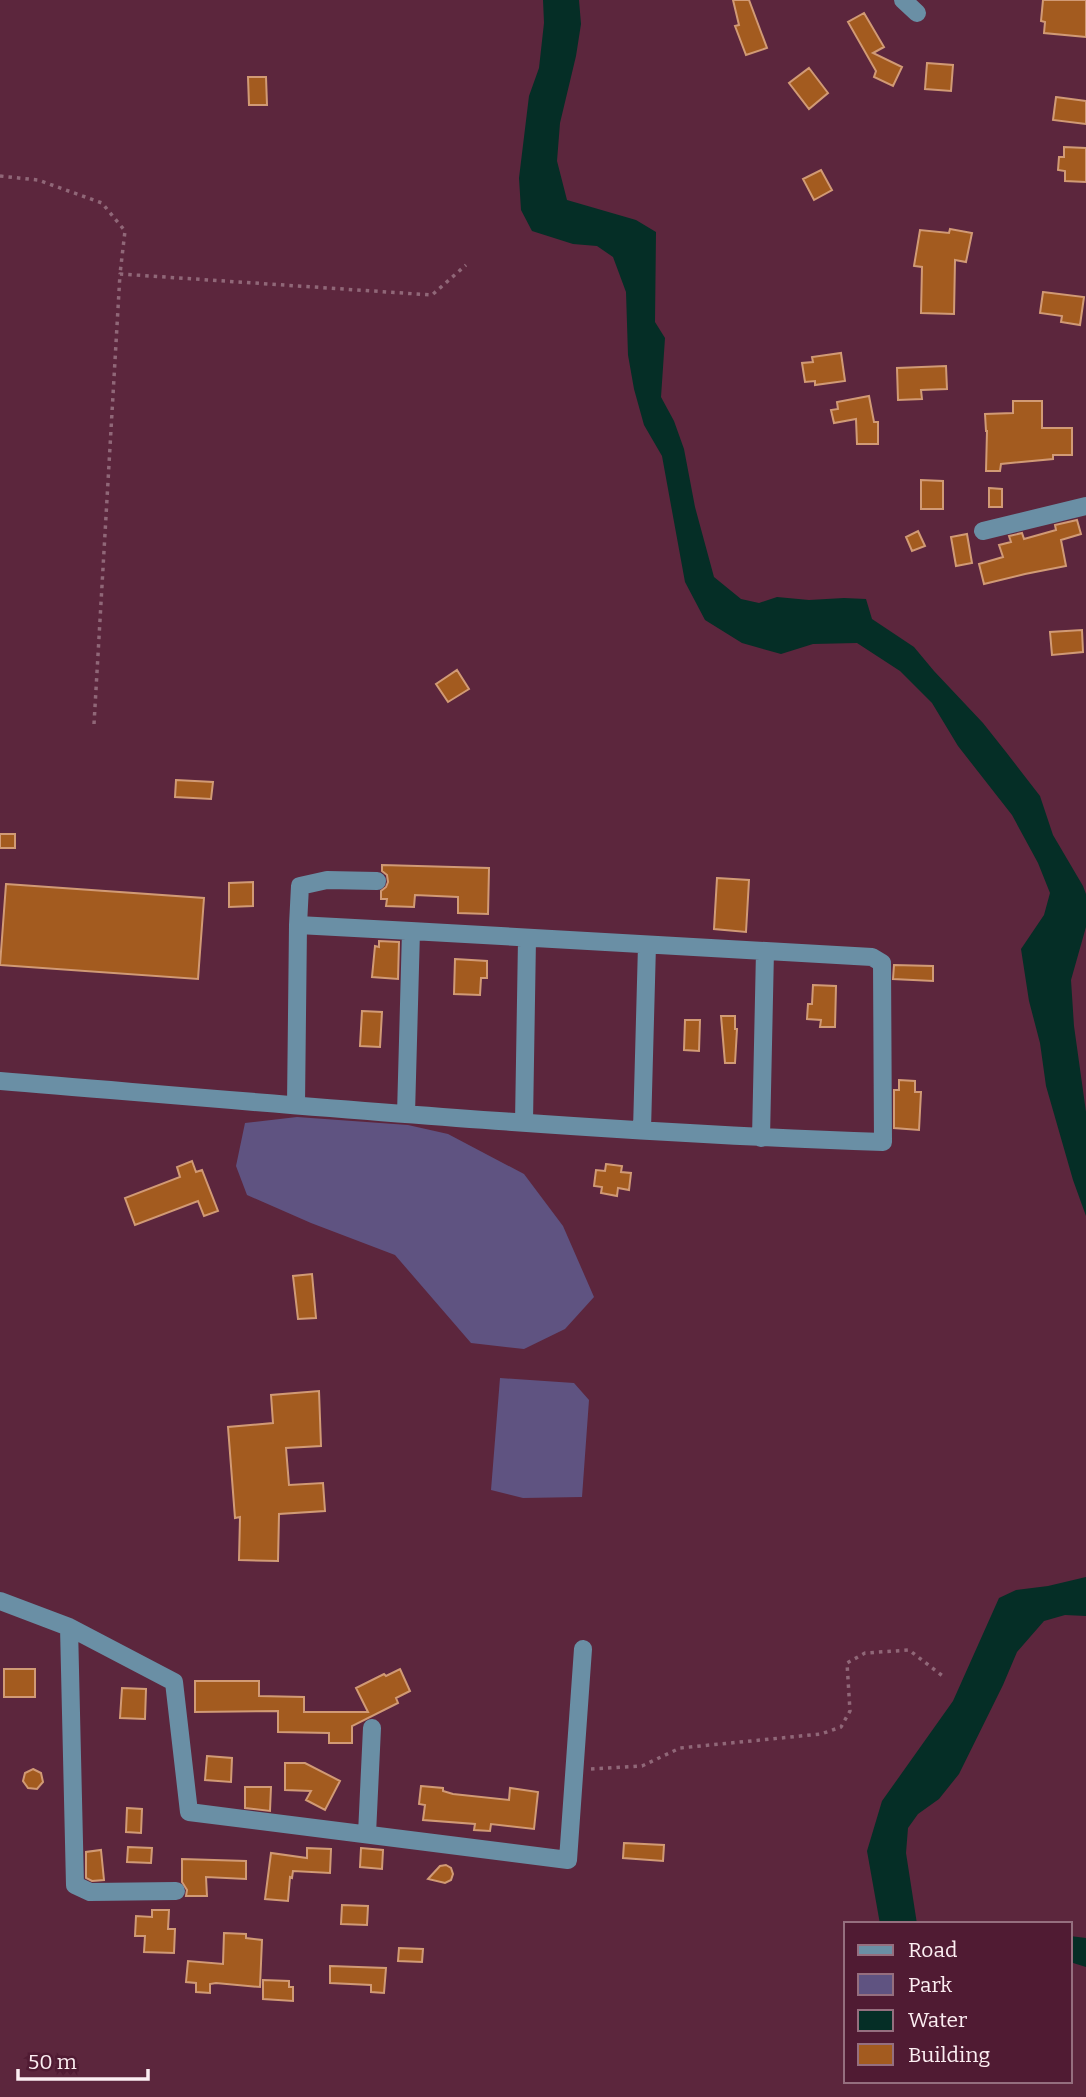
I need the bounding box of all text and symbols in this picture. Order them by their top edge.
legend [844,1922,1072,2083]
text: Road [908,1937,957,1963]
text: Park [908,1972,952,1998]
text: Water [908,2007,967,2033]
scale bar [18,2038,147,2082]
text: Building [908,2042,991,2068]
text: 50 m [28,2049,77,2075]

